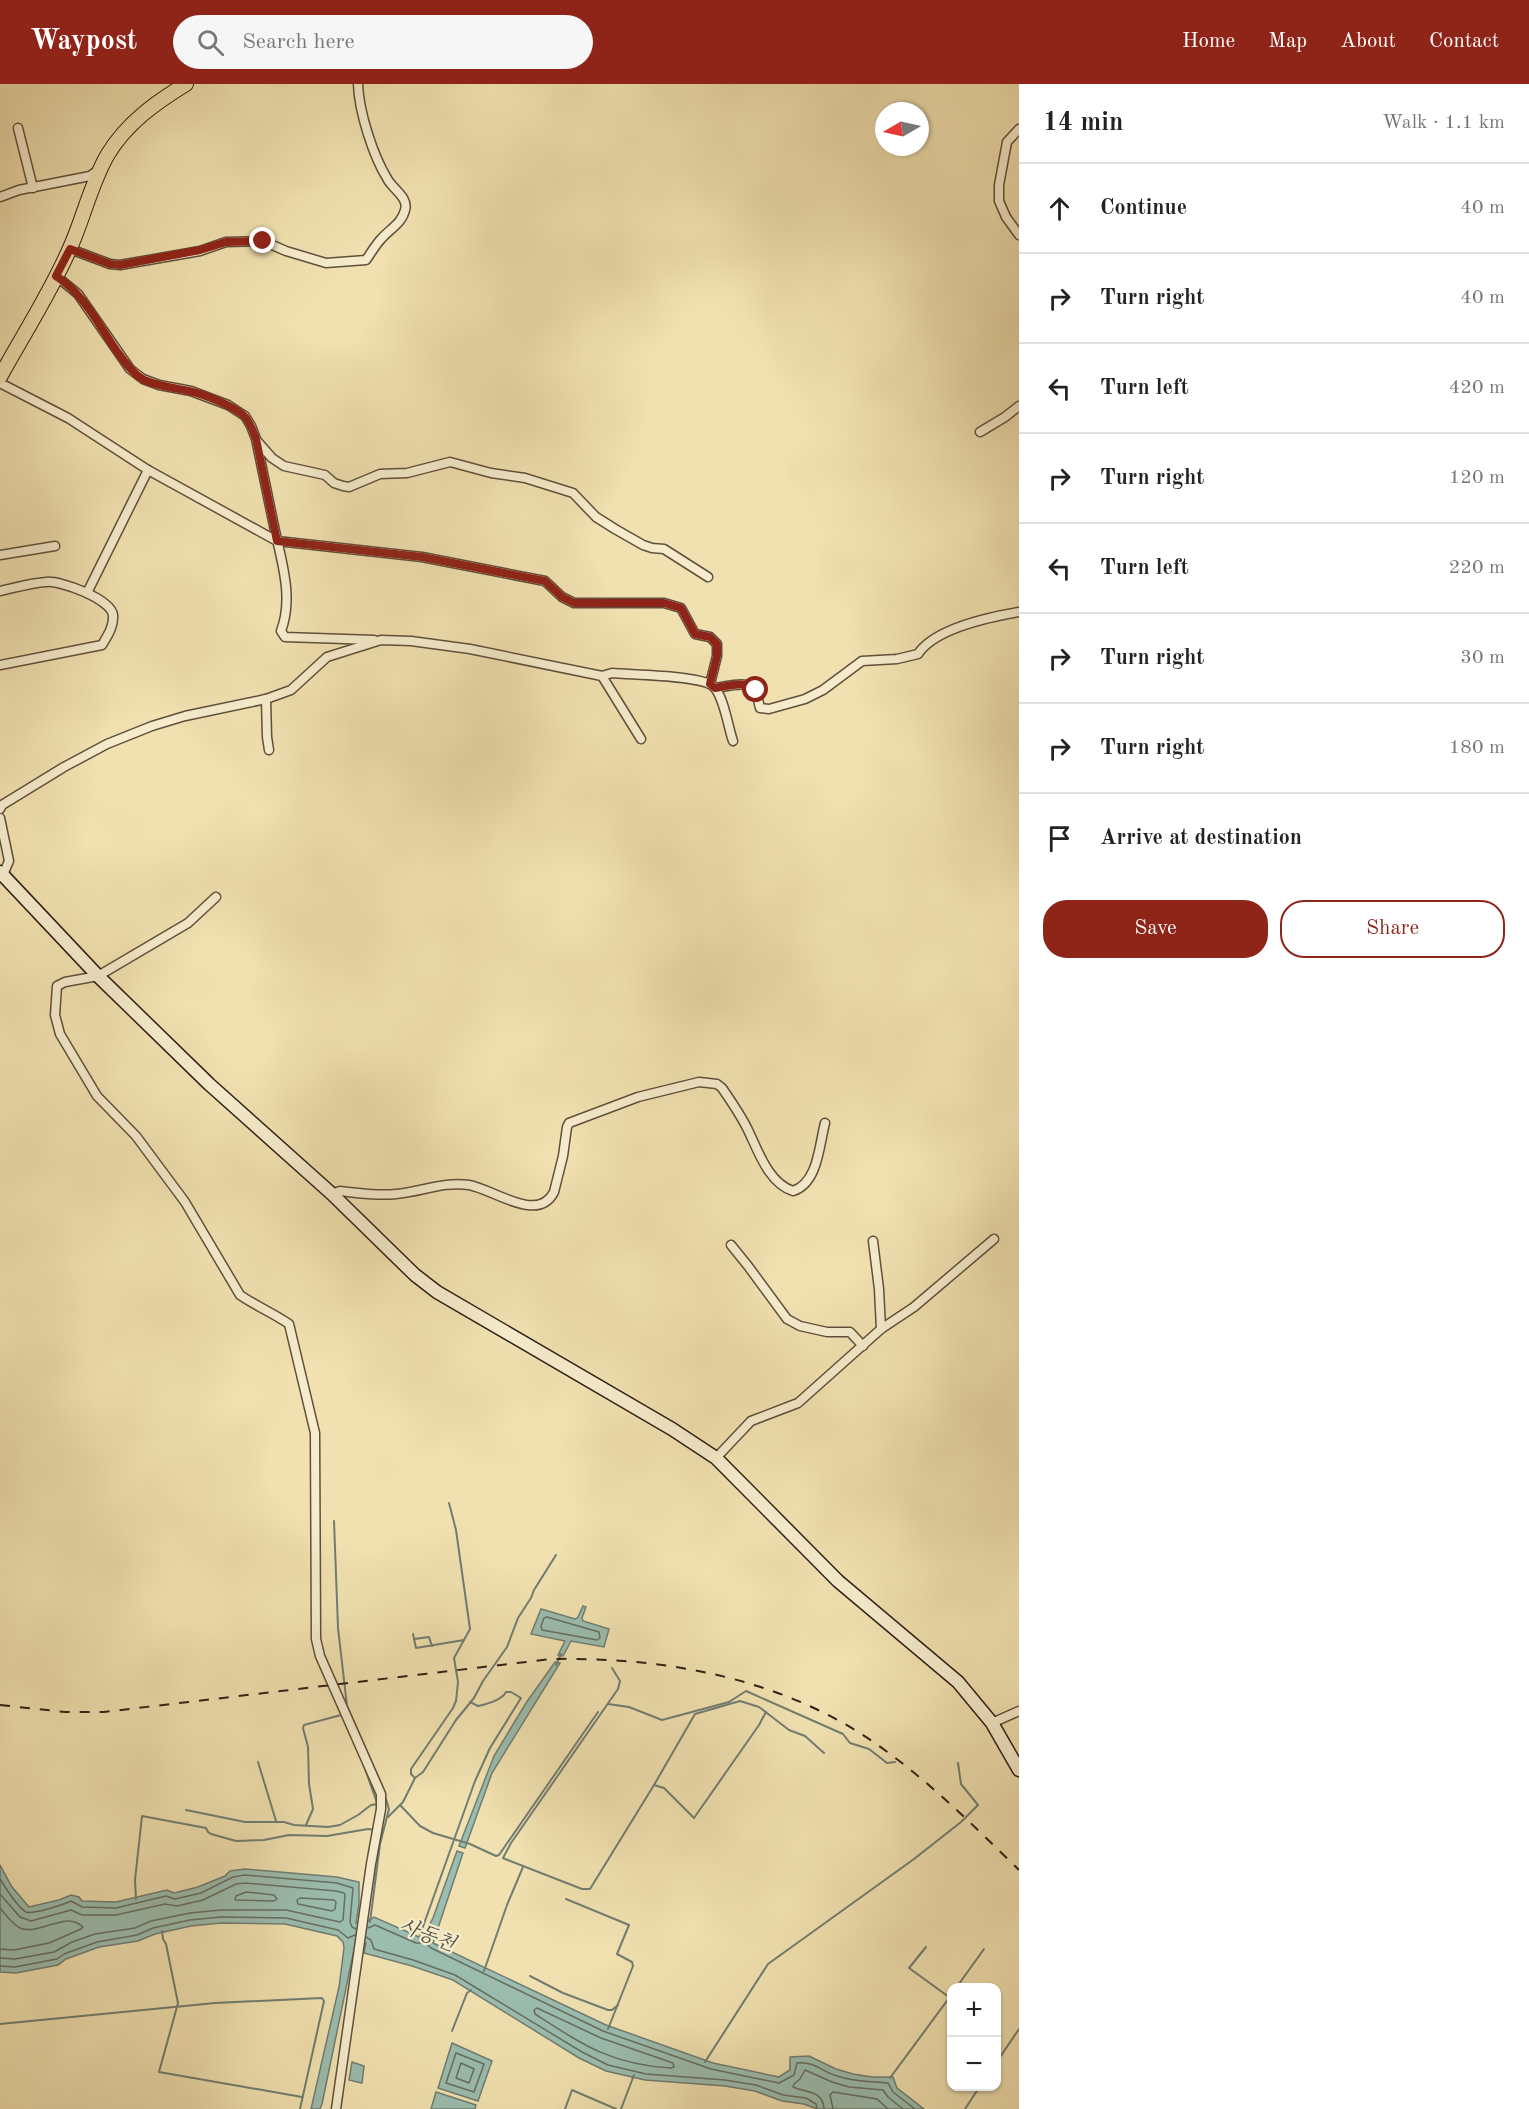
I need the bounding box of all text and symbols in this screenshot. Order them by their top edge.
search box [173,15,593,69]
icon: search [194,26,227,59]
text: Waypost [30,28,137,56]
text: Search here [242,31,355,53]
text: Home [1182,31,1235,52]
text: Map [1268,31,1307,52]
text: About [1340,31,1396,52]
text: Contact [1429,31,1499,52]
north arrow [875,102,929,156]
text: 14 min [1043,110,1123,136]
text: Walk · 1.1 km [1382,113,1505,133]
icon: ahead [1043,192,1076,225]
text: Continue [1100,197,1187,219]
text: 40 m [1460,198,1505,218]
route end [249,227,275,253]
icon: right [1043,282,1076,315]
text: Turn right [1100,287,1204,309]
text: 40 m [1460,288,1505,308]
icon: left [1043,372,1076,405]
text: Turn left [1100,377,1189,399]
text: 420 m [1449,378,1505,398]
icon: right [1043,462,1076,495]
text: Turn right [1100,467,1204,489]
text: 120 m [1449,468,1505,488]
icon: left [1043,552,1076,585]
text: Turn left [1100,557,1189,579]
text: 220 m [1449,558,1505,578]
icon: right [1043,642,1076,675]
text: Turn right [1100,647,1204,669]
text: 30 m [1460,648,1505,668]
route start [742,676,768,702]
icon: right [1043,732,1076,765]
text: Turn right [1100,737,1204,759]
text: 180 m [1449,738,1505,758]
icon: arrive [1043,822,1076,855]
text: Arrive at destination [1100,827,1302,849]
button: Save [1043,900,1268,958]
button: Share [1280,900,1505,958]
water label: 사동천 [396,1913,460,1956]
map controls [947,1983,1001,2091]
button: + [947,1983,1001,2037]
button: − [947,2037,1001,2091]

